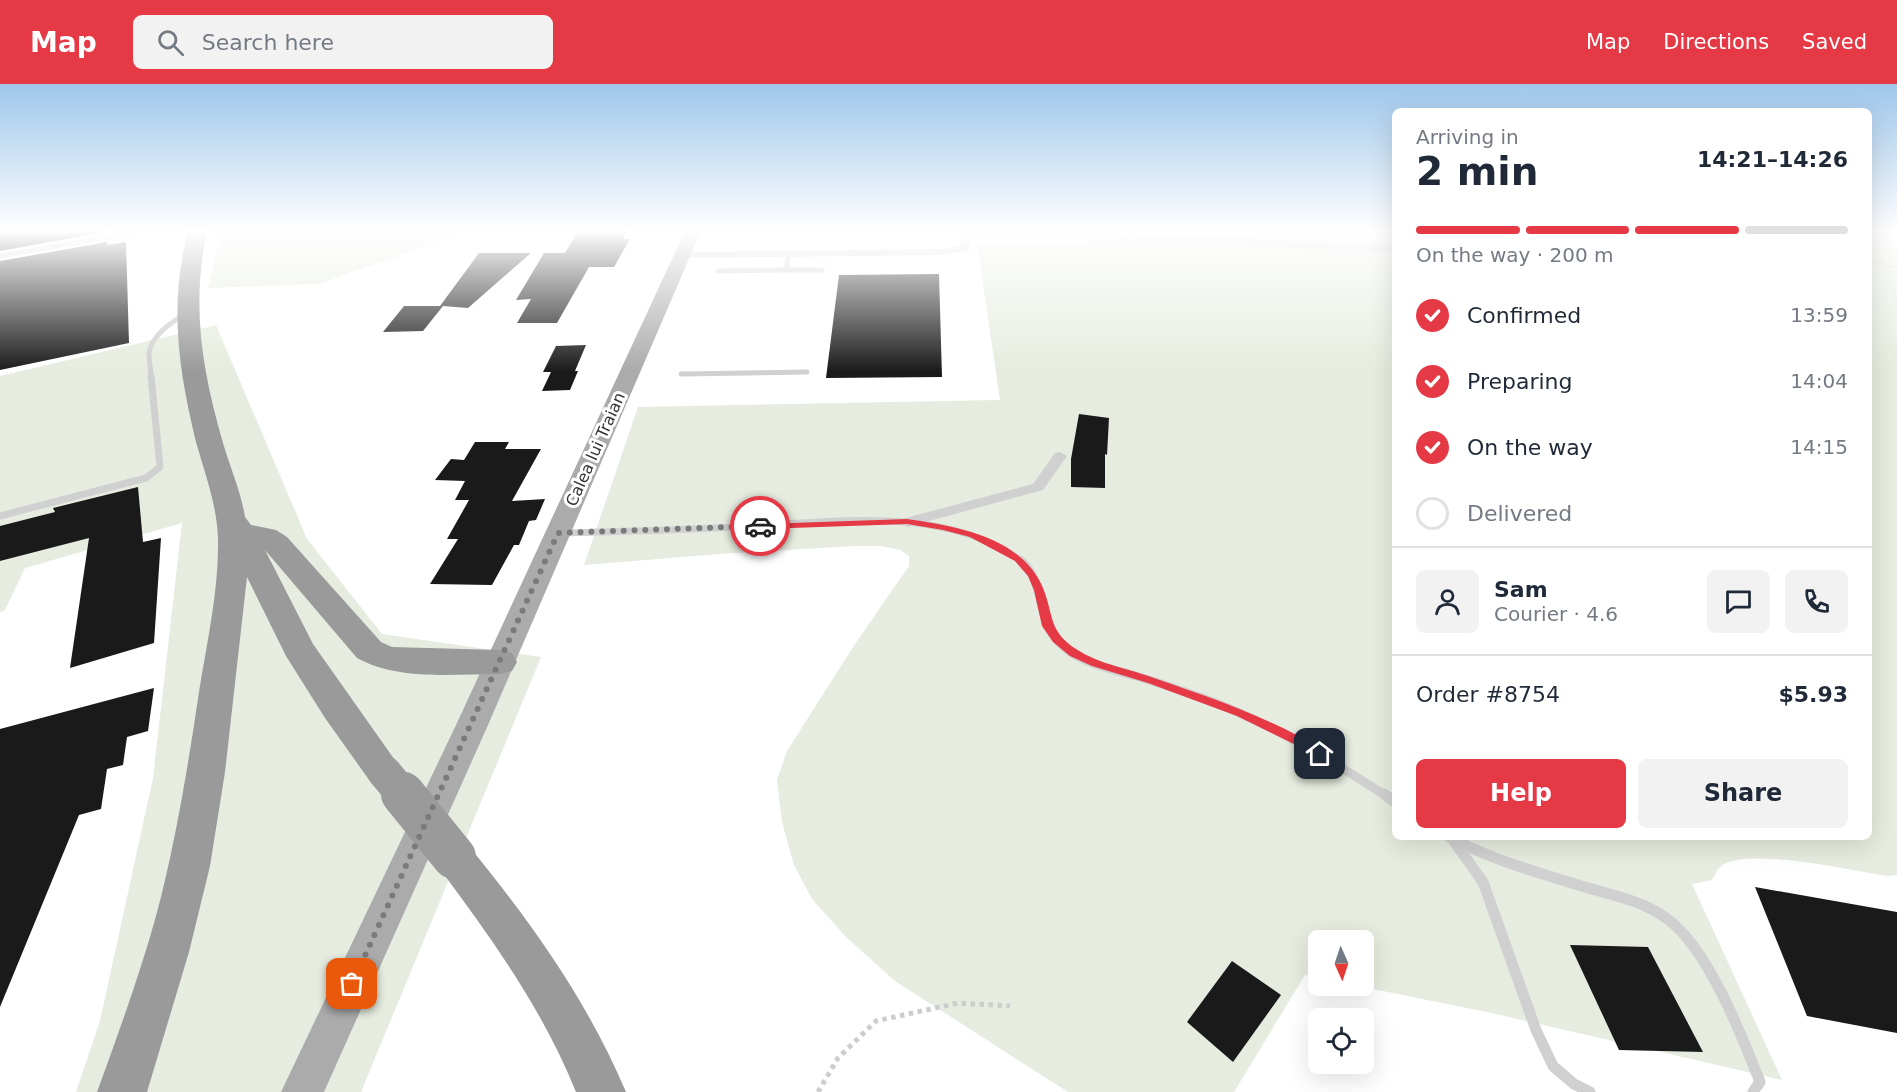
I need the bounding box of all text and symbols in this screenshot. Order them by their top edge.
search box [133,15,553,69]
text: Map [30,26,97,59]
icon: search [154,26,187,59]
text: Search here [202,30,334,55]
text: Map [1586,30,1630,54]
text: Directions [1663,30,1769,54]
text: Saved [1802,30,1867,54]
text: Arriving in [1416,125,1519,149]
text: 14:21–14:26 [1697,147,1848,172]
text: 2 min [1416,149,1538,194]
text: On the way · 200 m [1416,243,1614,267]
icon: check [1416,299,1449,332]
text: Confirmed [1467,303,1581,328]
text: 13:59 [1790,303,1848,327]
icon: check [1416,365,1449,398]
text: Preparing [1467,369,1573,394]
text: 14:04 [1790,369,1848,393]
street label: Calea lui Traian [562,389,629,509]
icon: check [1416,431,1449,464]
text: On the way [1467,435,1593,460]
text: 14:15 [1790,435,1848,459]
courier [730,496,790,556]
text: Delivered [1467,501,1572,526]
icon: car [744,510,777,543]
button: person [1416,570,1479,633]
button: chat [1707,570,1770,633]
button: phone [1785,570,1848,633]
text: Sam [1494,577,1548,602]
text: Courier · 4.6 [1494,602,1618,626]
text: Order #8754 [1416,682,1560,707]
text: $5.93 [1778,682,1848,707]
pin [1294,728,1345,779]
icon: home [1303,737,1336,770]
button: Help [1416,759,1626,828]
button: Share [1638,759,1848,828]
north arrow [1308,930,1374,996]
map controls [1308,930,1374,1074]
pin [326,958,377,1009]
icon: bag [335,967,368,1000]
button: locate [1308,1008,1374,1074]

